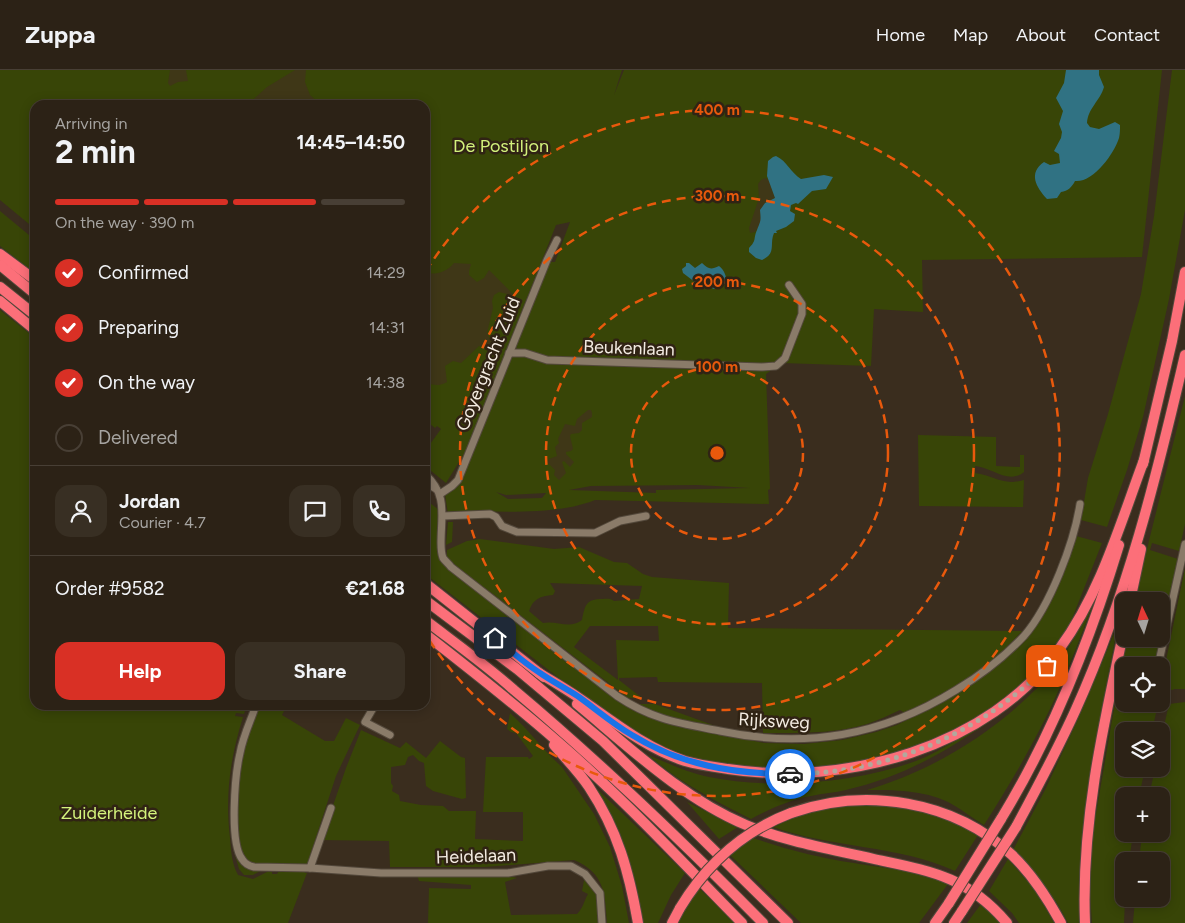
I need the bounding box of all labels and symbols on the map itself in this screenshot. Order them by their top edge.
text: 400 m [694,101,740,119]
park label: De Postiljon [453,135,549,157]
text: 300 m [695,187,739,205]
text: 200 m [695,273,739,291]
street label: Goyergracht Zuid [451,294,525,434]
street label: Beukenlaan [583,335,675,361]
text: 100 m [696,358,738,376]
centre of rings [708,444,726,462]
north arrow [1115,592,1170,648]
pin [474,617,516,659]
pin [1026,645,1068,687]
street label: Rijksweg [738,708,810,734]
courier [765,749,815,799]
park label: Zuiderheide [61,802,157,824]
street label: Heidelaan [436,844,516,868]

